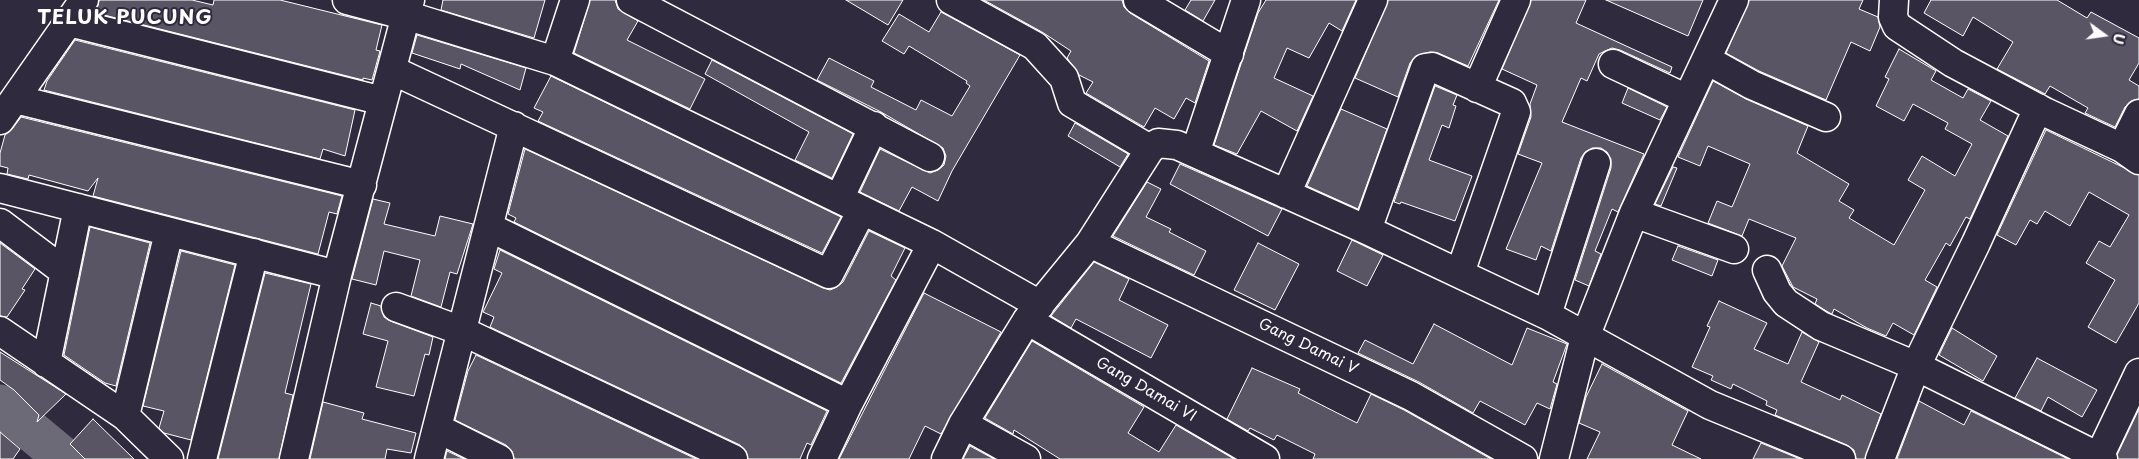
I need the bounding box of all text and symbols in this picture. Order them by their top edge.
district label: TELUK PUCUNG [36,6,214,30]
north arrow [2079,10,2129,60]
text: U [2108,31,2131,46]
street label: Gang Damai V [1255,315,1361,379]
street label: Gang Damai VI [1093,354,1199,426]

